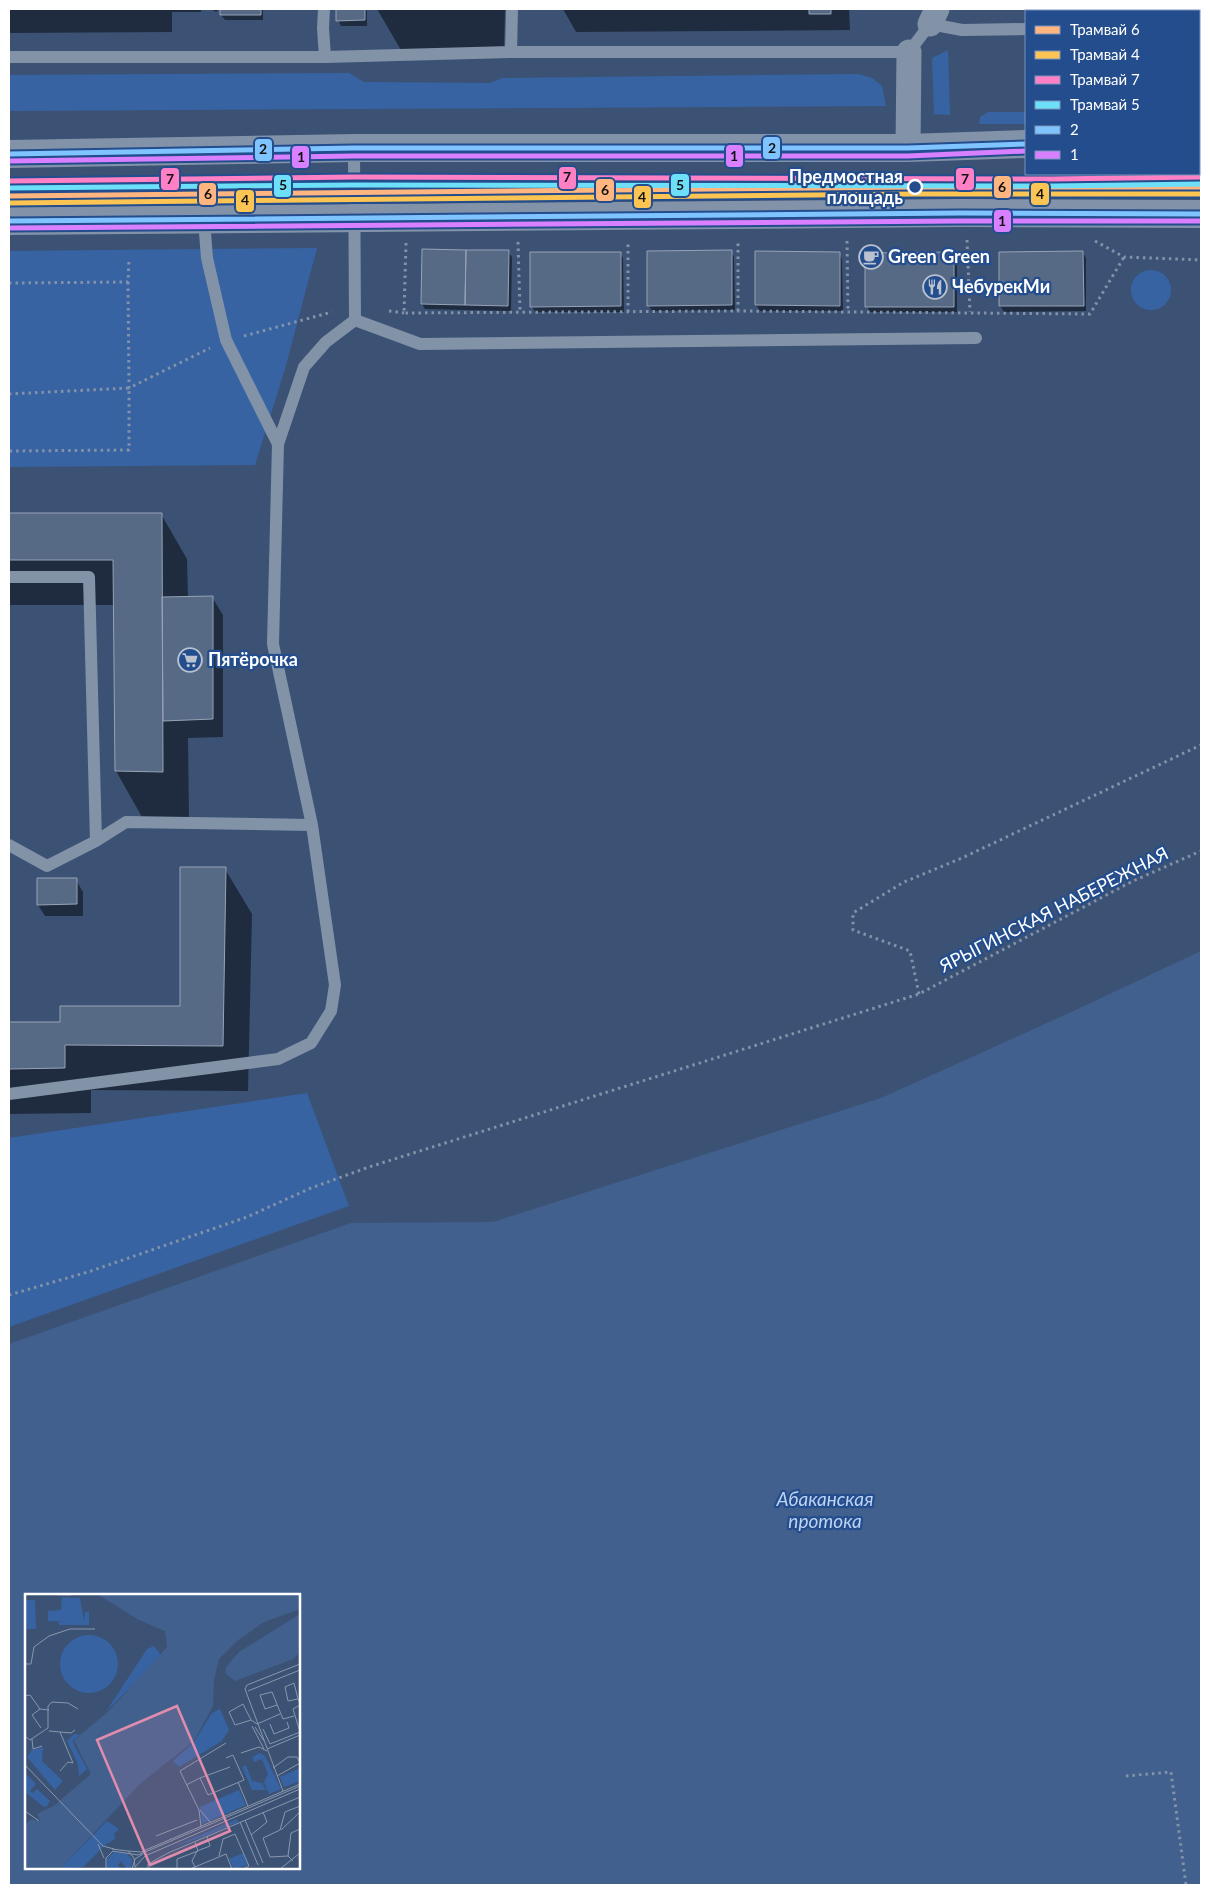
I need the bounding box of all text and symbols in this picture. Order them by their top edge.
legend [1025,10,1200,175]
text: Трамвай 6 [1070,20,1140,38]
text: Трамвай 4 [1070,45,1140,63]
text: Трамвай 7 [1070,70,1140,88]
text: Трамвай 5 [1070,95,1140,113]
text: 2 [1070,120,1079,138]
line badge: 2 [762,136,781,160]
line badge: 2 [254,138,273,162]
text: 2 [768,139,776,156]
text: 2 [259,140,267,157]
line badge: 1 [725,144,744,168]
line badge: 1 [291,145,310,169]
text: 1 [1070,145,1079,163]
text: 1 [730,147,738,164]
text: 1 [297,148,305,165]
place label: Предмостная площадь [789,165,903,208]
line badge: 7 [558,166,577,190]
line badge: 7 [160,167,180,191]
line badge: 7 [955,167,975,191]
text: 7 [563,168,571,185]
text: 7 [166,170,174,187]
text: 7 [961,170,969,187]
line badge: 5 [670,173,690,197]
line badge: 5 [273,174,292,198]
line badge: 6 [993,175,1012,199]
text: 5 [279,176,287,193]
text: 5 [676,176,684,193]
line badge: 6 [595,178,615,202]
text: 6 [998,178,1006,195]
marker: Предмостная площадь [907,179,923,195]
text: 6 [601,181,609,198]
line badge: 6 [198,182,217,206]
line badge: 4 [1030,182,1050,206]
text: 6 [204,185,212,202]
line badge: 4 [633,185,652,209]
text: 4 [1036,185,1044,202]
text: 4 [638,188,646,205]
line badge: 4 [235,189,255,213]
text: 4 [241,191,249,208]
line badge: 1 [993,209,1012,233]
text: 1 [998,212,1006,229]
cafe icon: Green Green [858,244,884,270]
place label: Green Green [888,245,990,267]
restaurant icon: ЧебурекМи [922,274,948,300]
place label: ЧебурекМи [952,275,1050,297]
supermarket icon: Пятёрочка [177,647,203,673]
place label: Пятёрочка [208,648,298,670]
street label: ЯРЫГИНСКАЯ НАБЕРЕЖНАЯ [934,842,1172,977]
water label: Абаканская протока [776,1487,873,1532]
inset map [25,1594,300,1869]

